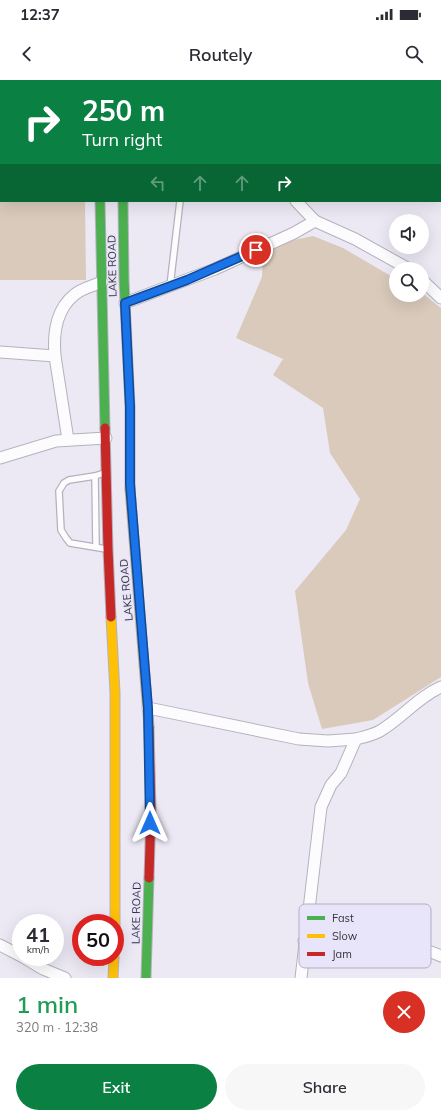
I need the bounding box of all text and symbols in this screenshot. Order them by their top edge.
text: 12:37 [20,5,60,24]
icon: back [16,43,38,65]
text: Routely [189,43,252,66]
icon: search [403,43,425,65]
text: 250 m [82,93,165,128]
icon: right [16,96,68,148]
text: Turn right [82,128,162,151]
icon: left [147,172,169,194]
icon: ahead [189,172,211,194]
icon: ahead [231,172,253,194]
icon: right [273,172,295,194]
map controls [389,214,429,302]
button: sound [389,214,429,254]
pin [239,233,273,267]
street label: LAKE ROAD [104,235,120,297]
icon: arrive [245,239,267,261]
button: search [389,262,429,302]
street label: LAKE ROAD [116,558,136,622]
position arrow [129,802,171,844]
street label: LAKE ROAD [128,882,144,944]
legend [299,904,431,968]
text: Fast [332,911,354,925]
speed limit sign: 50 [72,914,124,966]
text: 41 [26,922,50,947]
text: Slow [332,929,358,943]
text: km/h [27,943,49,956]
text: Jam [332,947,352,961]
text: 1 min [16,989,78,1019]
button: close [383,991,425,1033]
text: 320 m · 12:38 [16,1019,98,1035]
button: Exit [16,1064,217,1110]
button: Share [225,1064,425,1110]

